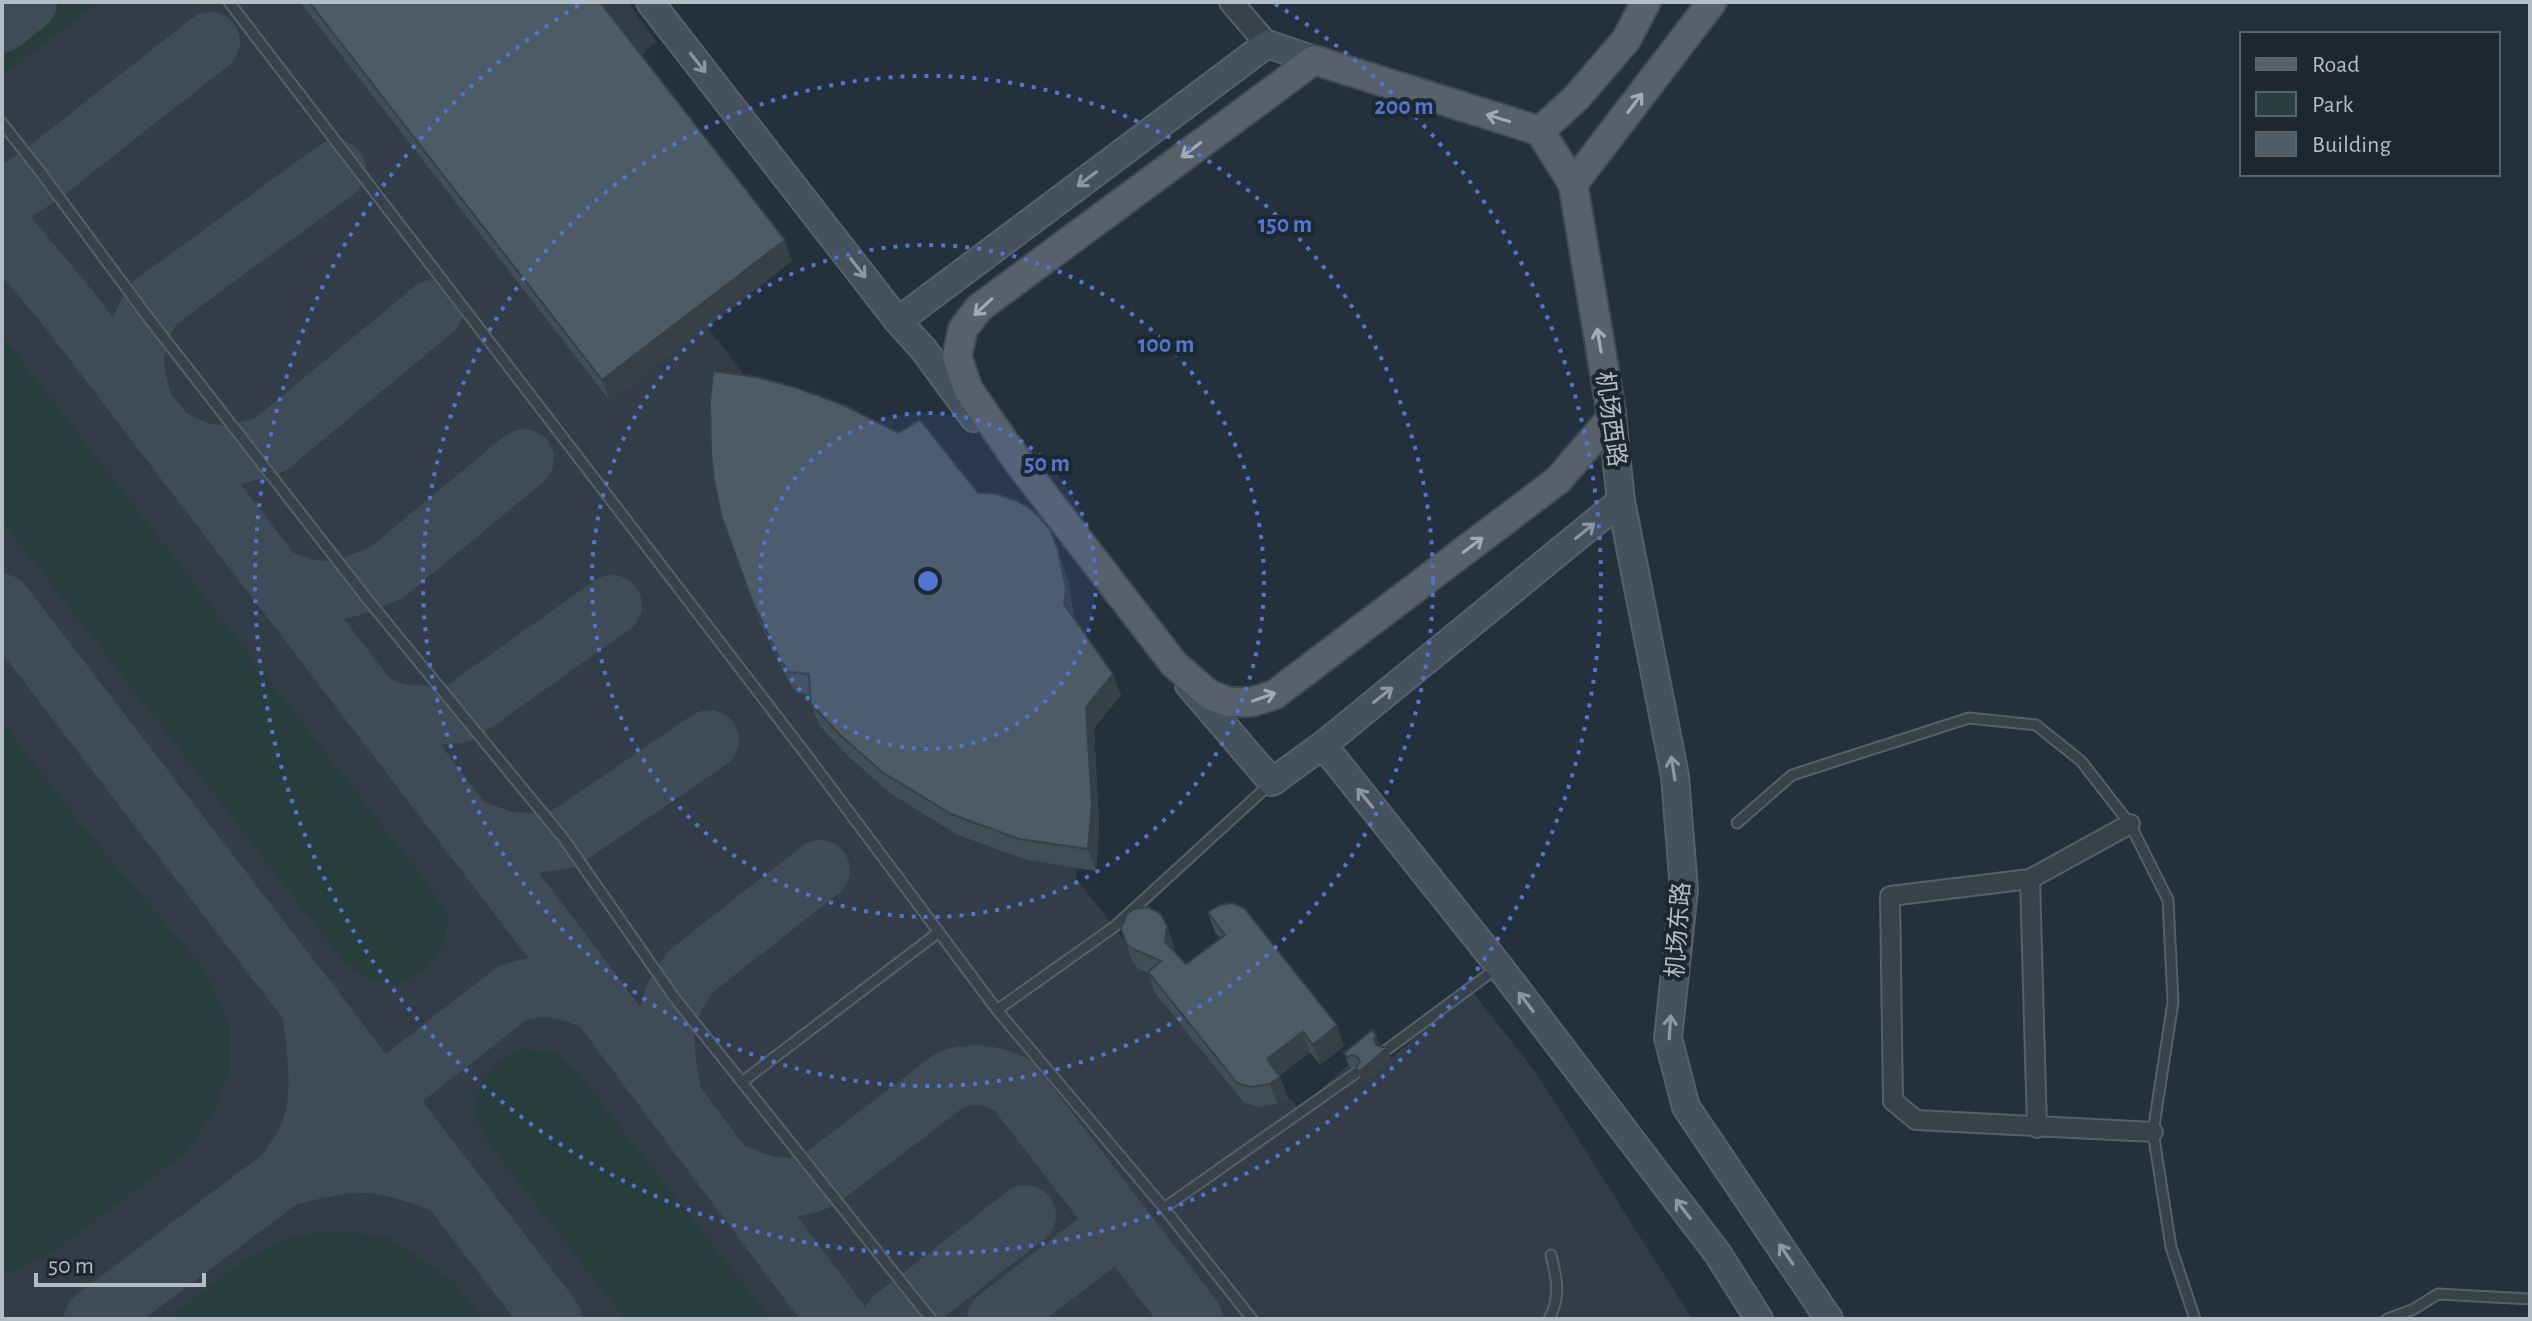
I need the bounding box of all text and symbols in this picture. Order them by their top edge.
legend [2240,32,2500,176]
one-way arrow [690,52,707,73]
text: Road [2312,53,2360,77]
one-way arrow [1626,93,1643,114]
text: Park [2312,93,2353,117]
text: 200 m [1374,95,1434,119]
one-way arrow [1486,110,1511,124]
text: Building [2312,133,2391,157]
one-way arrow [1180,142,1202,158]
one-way arrow [1077,170,1098,187]
text: 150 m [1258,213,1312,237]
one-way arrow [850,257,867,278]
one-way arrow [973,297,993,316]
one-way arrow [1591,328,1606,353]
text: 100 m [1138,333,1194,357]
street label: 机场西路 [1591,370,1631,468]
text: 50 m [1024,452,1070,476]
one-way arrow [1574,522,1595,540]
one-way arrow [1462,536,1484,553]
centre of rings [914,567,942,595]
one-way arrow [1372,686,1393,704]
one-way arrow [1251,689,1276,703]
one-way arrow [1665,756,1680,782]
one-way arrow [1356,788,1374,809]
street label: 机场东路 [1662,881,1694,979]
one-way arrow [1518,991,1535,1013]
one-way arrow [1663,1014,1678,1041]
one-way arrow [1675,1199,1692,1220]
scale bar [36,1237,204,1287]
one-way arrow [1778,1244,1794,1266]
text: 50 m [48,1254,94,1278]

